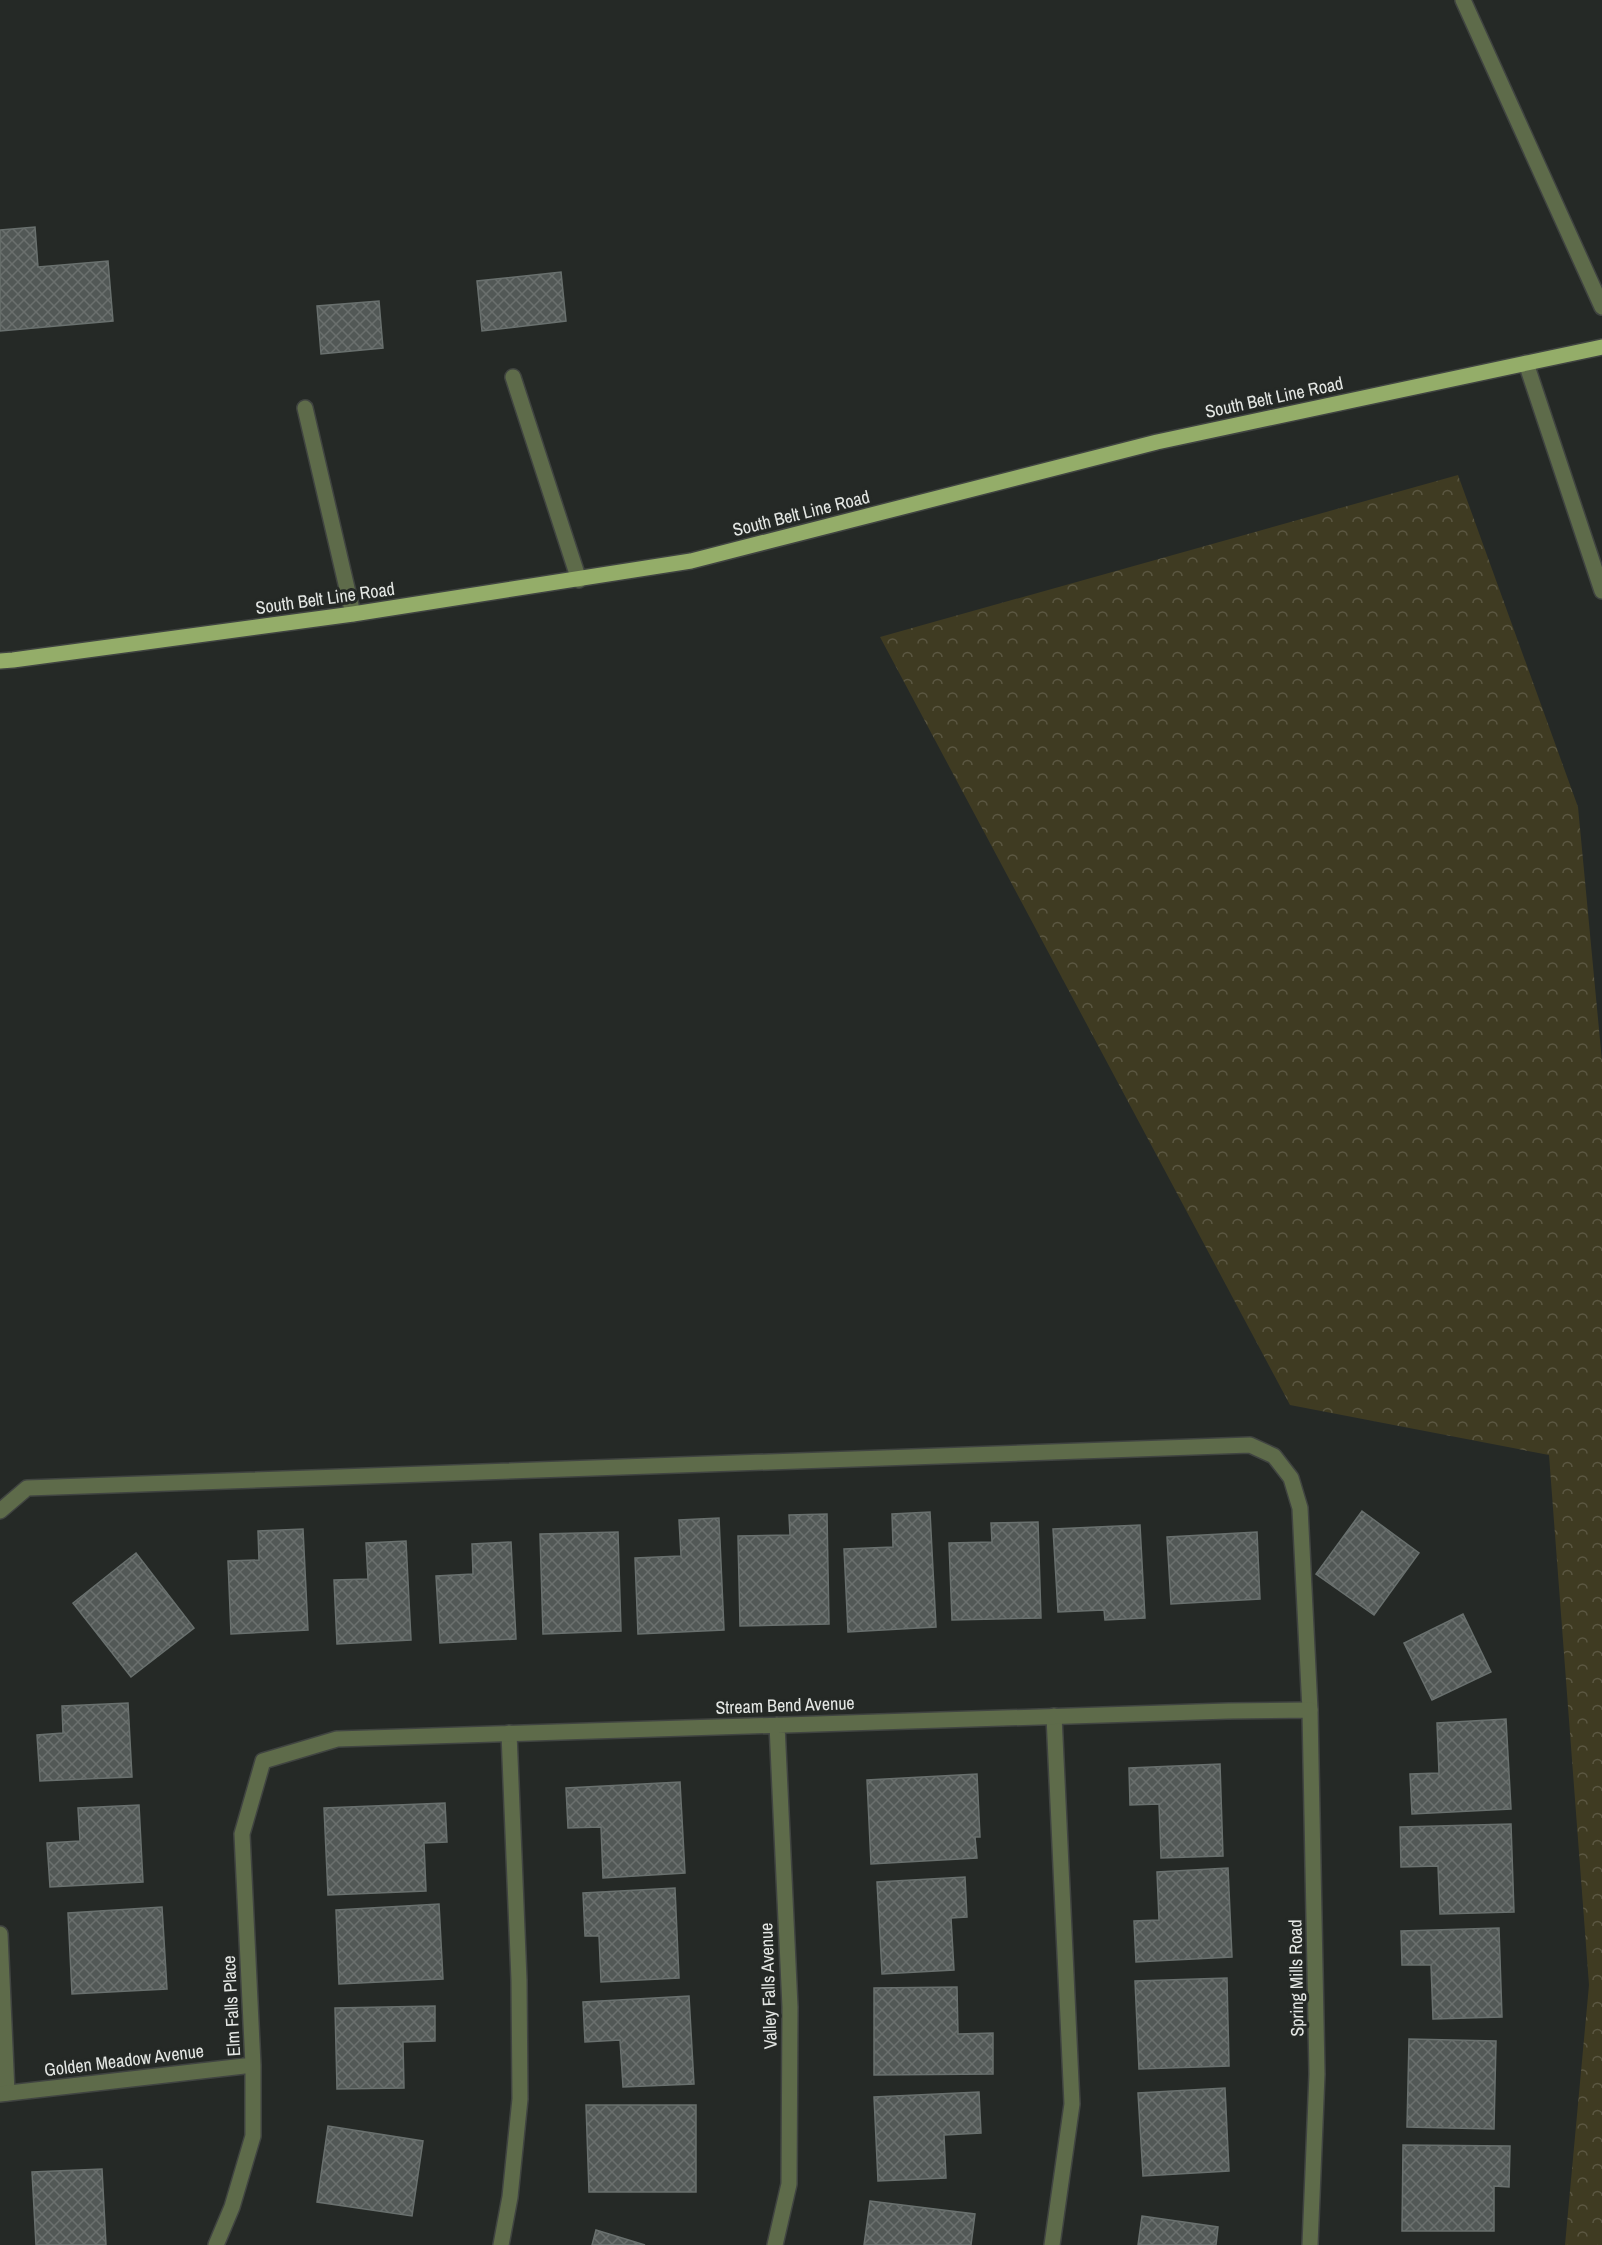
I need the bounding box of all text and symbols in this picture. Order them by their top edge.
street label: South Belt Line Road [1203,370,1345,424]
street label: South Belt Line Road [730,484,872,542]
street label: South Belt Line Road [254,576,396,620]
street label: Stream Bend Avenue [715,1690,855,1720]
street label: Spring Mills Road [1282,1919,1310,2037]
street label: Valley Falls Avenue [753,1922,783,2050]
street label: Elm Falls Place [216,1955,246,2057]
street label: Golden Meadow Avenue [43,2038,205,2082]

